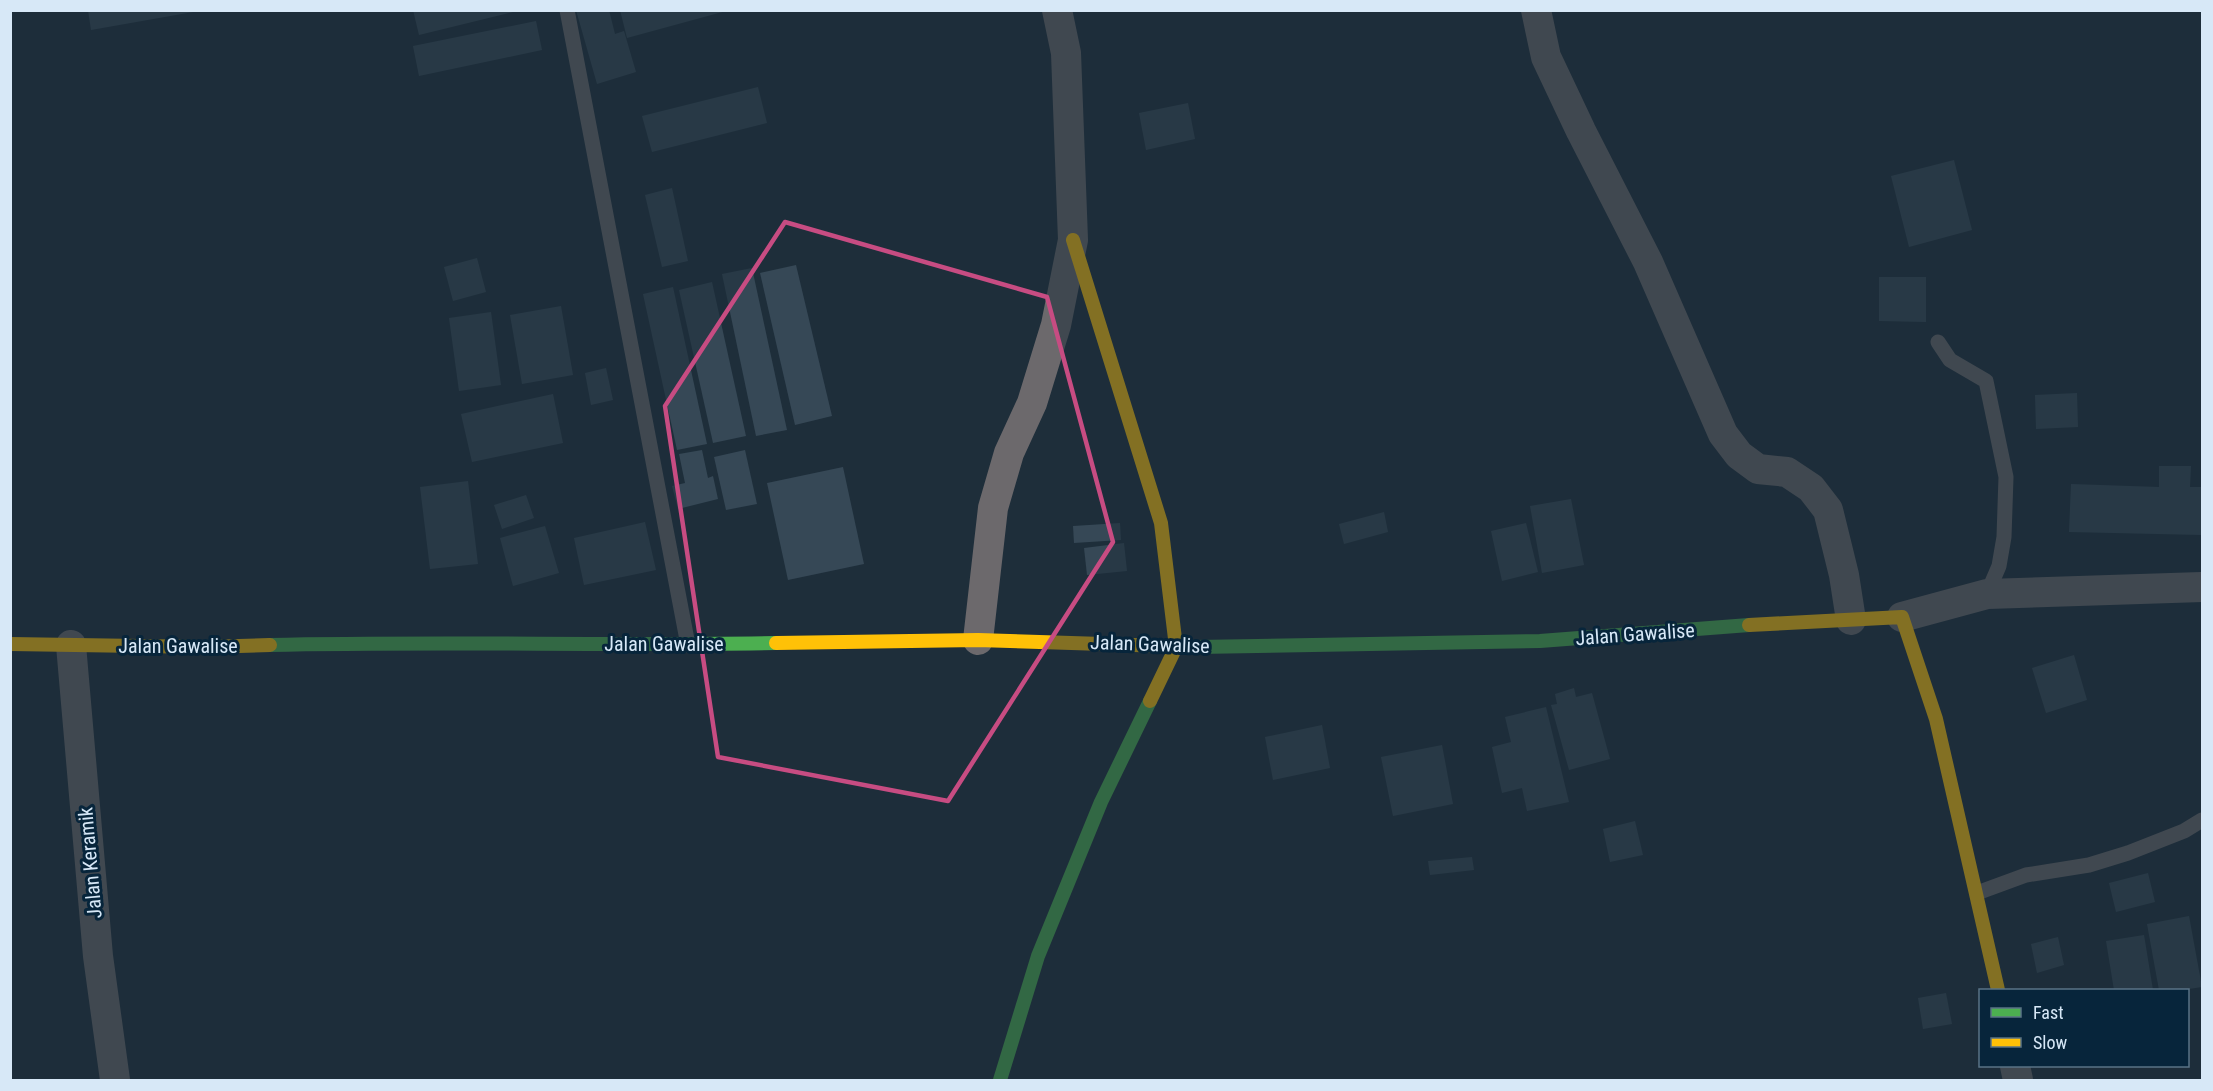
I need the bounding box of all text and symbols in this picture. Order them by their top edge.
street label: Jalan Gawalise [1575,618,1695,650]
street label: Jalan Gawalise [1090,630,1210,658]
street label: Jalan Gawalise [604,632,724,656]
street label: Jalan Gawalise [118,634,238,658]
street label: Jalan Keramik [73,806,107,920]
legend [1979,989,2189,1067]
text: Fast [2033,1002,2064,1023]
text: Slow [2033,1032,2068,1053]

